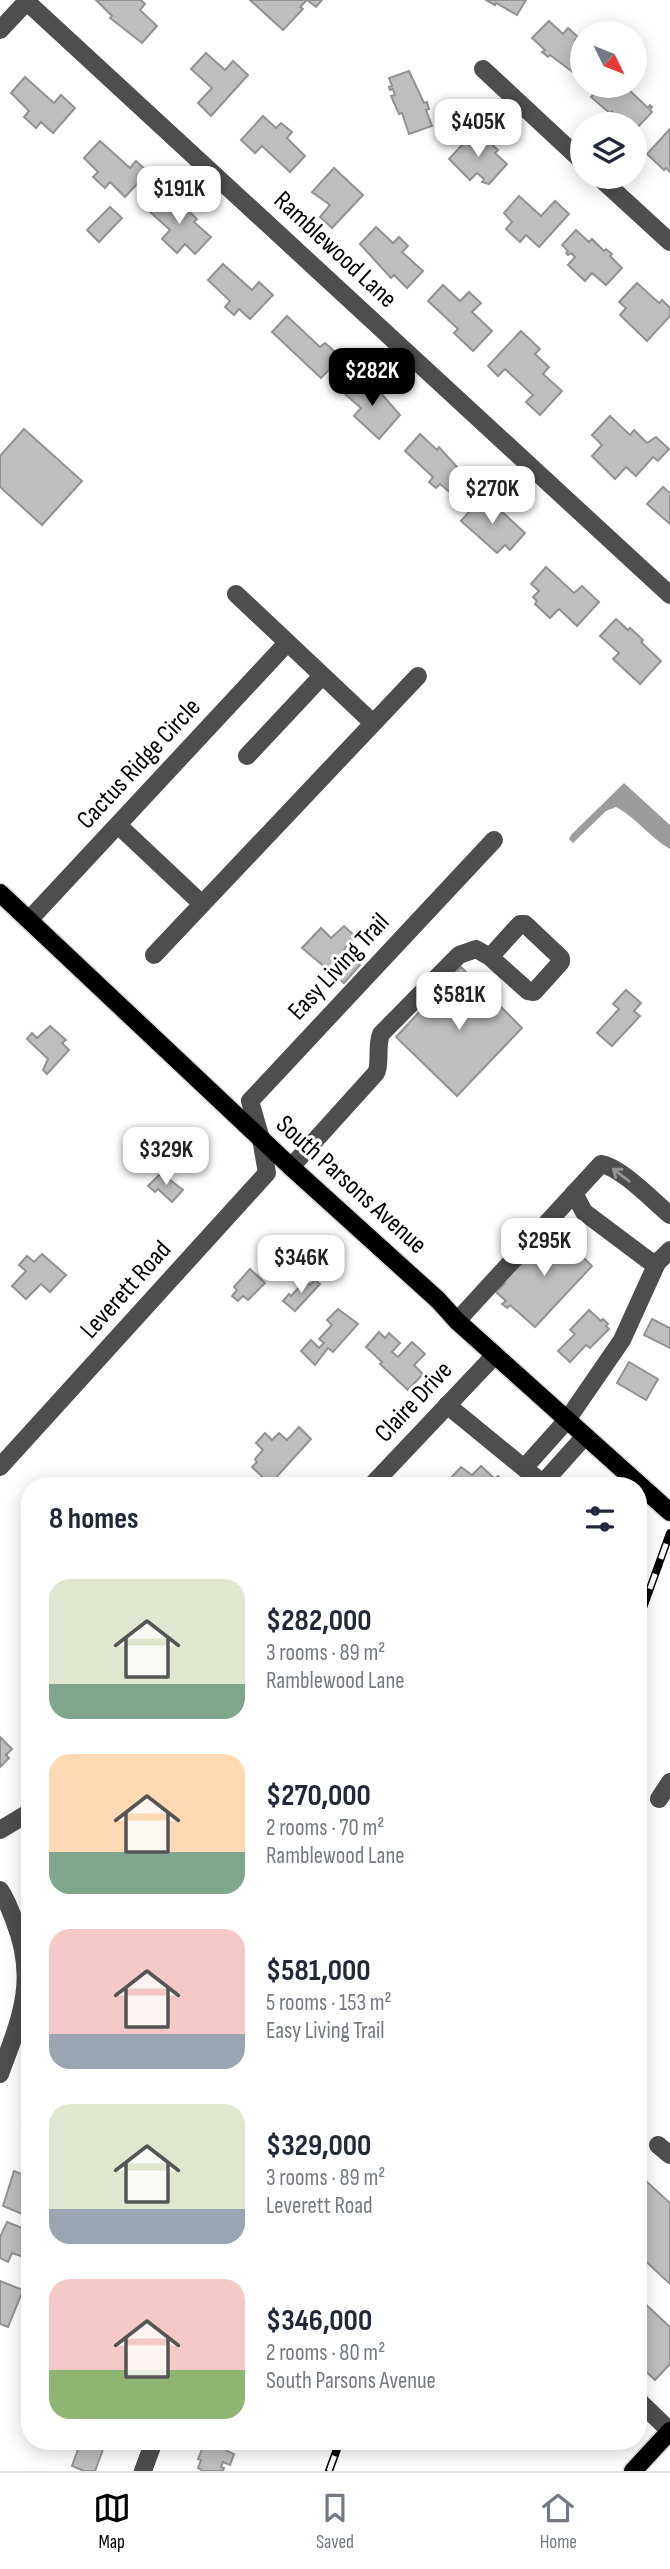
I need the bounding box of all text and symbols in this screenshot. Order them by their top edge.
north arrow [570,21,648,98]
map controls [570,21,647,189]
pin: $405K [429,100,527,159]
text: $405K [451,108,505,136]
button: layers [570,112,647,189]
pin: $191K [130,166,228,226]
text: $191K [153,175,205,203]
street label: Ramblewood Lane [267,185,403,315]
pin: $282K [323,348,421,408]
text: $282K [345,357,399,385]
pin: $270K [443,466,541,526]
text: $270K [465,475,519,503]
street label: Cactus Ridge Circle [71,692,207,836]
street label: Easy Living Trail [282,907,396,1027]
pin: $581K [410,972,508,1032]
text: $581K [432,981,486,1009]
street label: South Parsons Avenue [269,1109,433,1261]
pin: $329K [117,1128,215,1187]
text: $329K [139,1136,193,1164]
one-way arrow [612,1168,631,1183]
pin: $295K [495,1218,593,1278]
text: $295K [517,1227,571,1255]
street label: Leverett Road [74,1235,178,1345]
pin: $346K [252,1236,350,1295]
text: $346K [274,1244,328,1272]
street label: Claire Drive [369,1355,459,1449]
icon: filters [581,1500,619,1538]
text: 8 homes [49,1501,138,1537]
text: $282,000 [266,1603,372,1639]
icon: home [105,1607,189,1691]
text: 3 rooms · 89 m² [266,1639,385,1667]
text: Ramblewood Lane [266,1667,405,1695]
text: $270,000 [266,1778,371,1814]
icon: home [105,1782,189,1866]
text: 2 rooms · 70 m² [266,1814,384,1842]
text: Ramblewood Lane [266,1842,405,1870]
text: $581,000 [266,1953,371,1989]
icon: home [105,1957,189,2041]
text: 5 rooms · 153 m² [266,1989,392,2017]
text: Easy Living Trail [266,2017,385,2045]
text: $329,000 [266,2128,371,2164]
icon: home [105,2132,189,2216]
text: 3 rooms · 89 m² [266,2164,385,2192]
text: Leverett Road [266,2192,373,2220]
text: $346,000 [266,2303,372,2339]
icon: home [105,2307,189,2391]
text: 2 rooms · 80 m² [266,2339,385,2367]
text: South Parsons Avenue [266,2367,436,2395]
tab: Map [93,2489,131,2554]
tab: Saved [316,2489,354,2554]
tab: Home [539,2489,577,2554]

